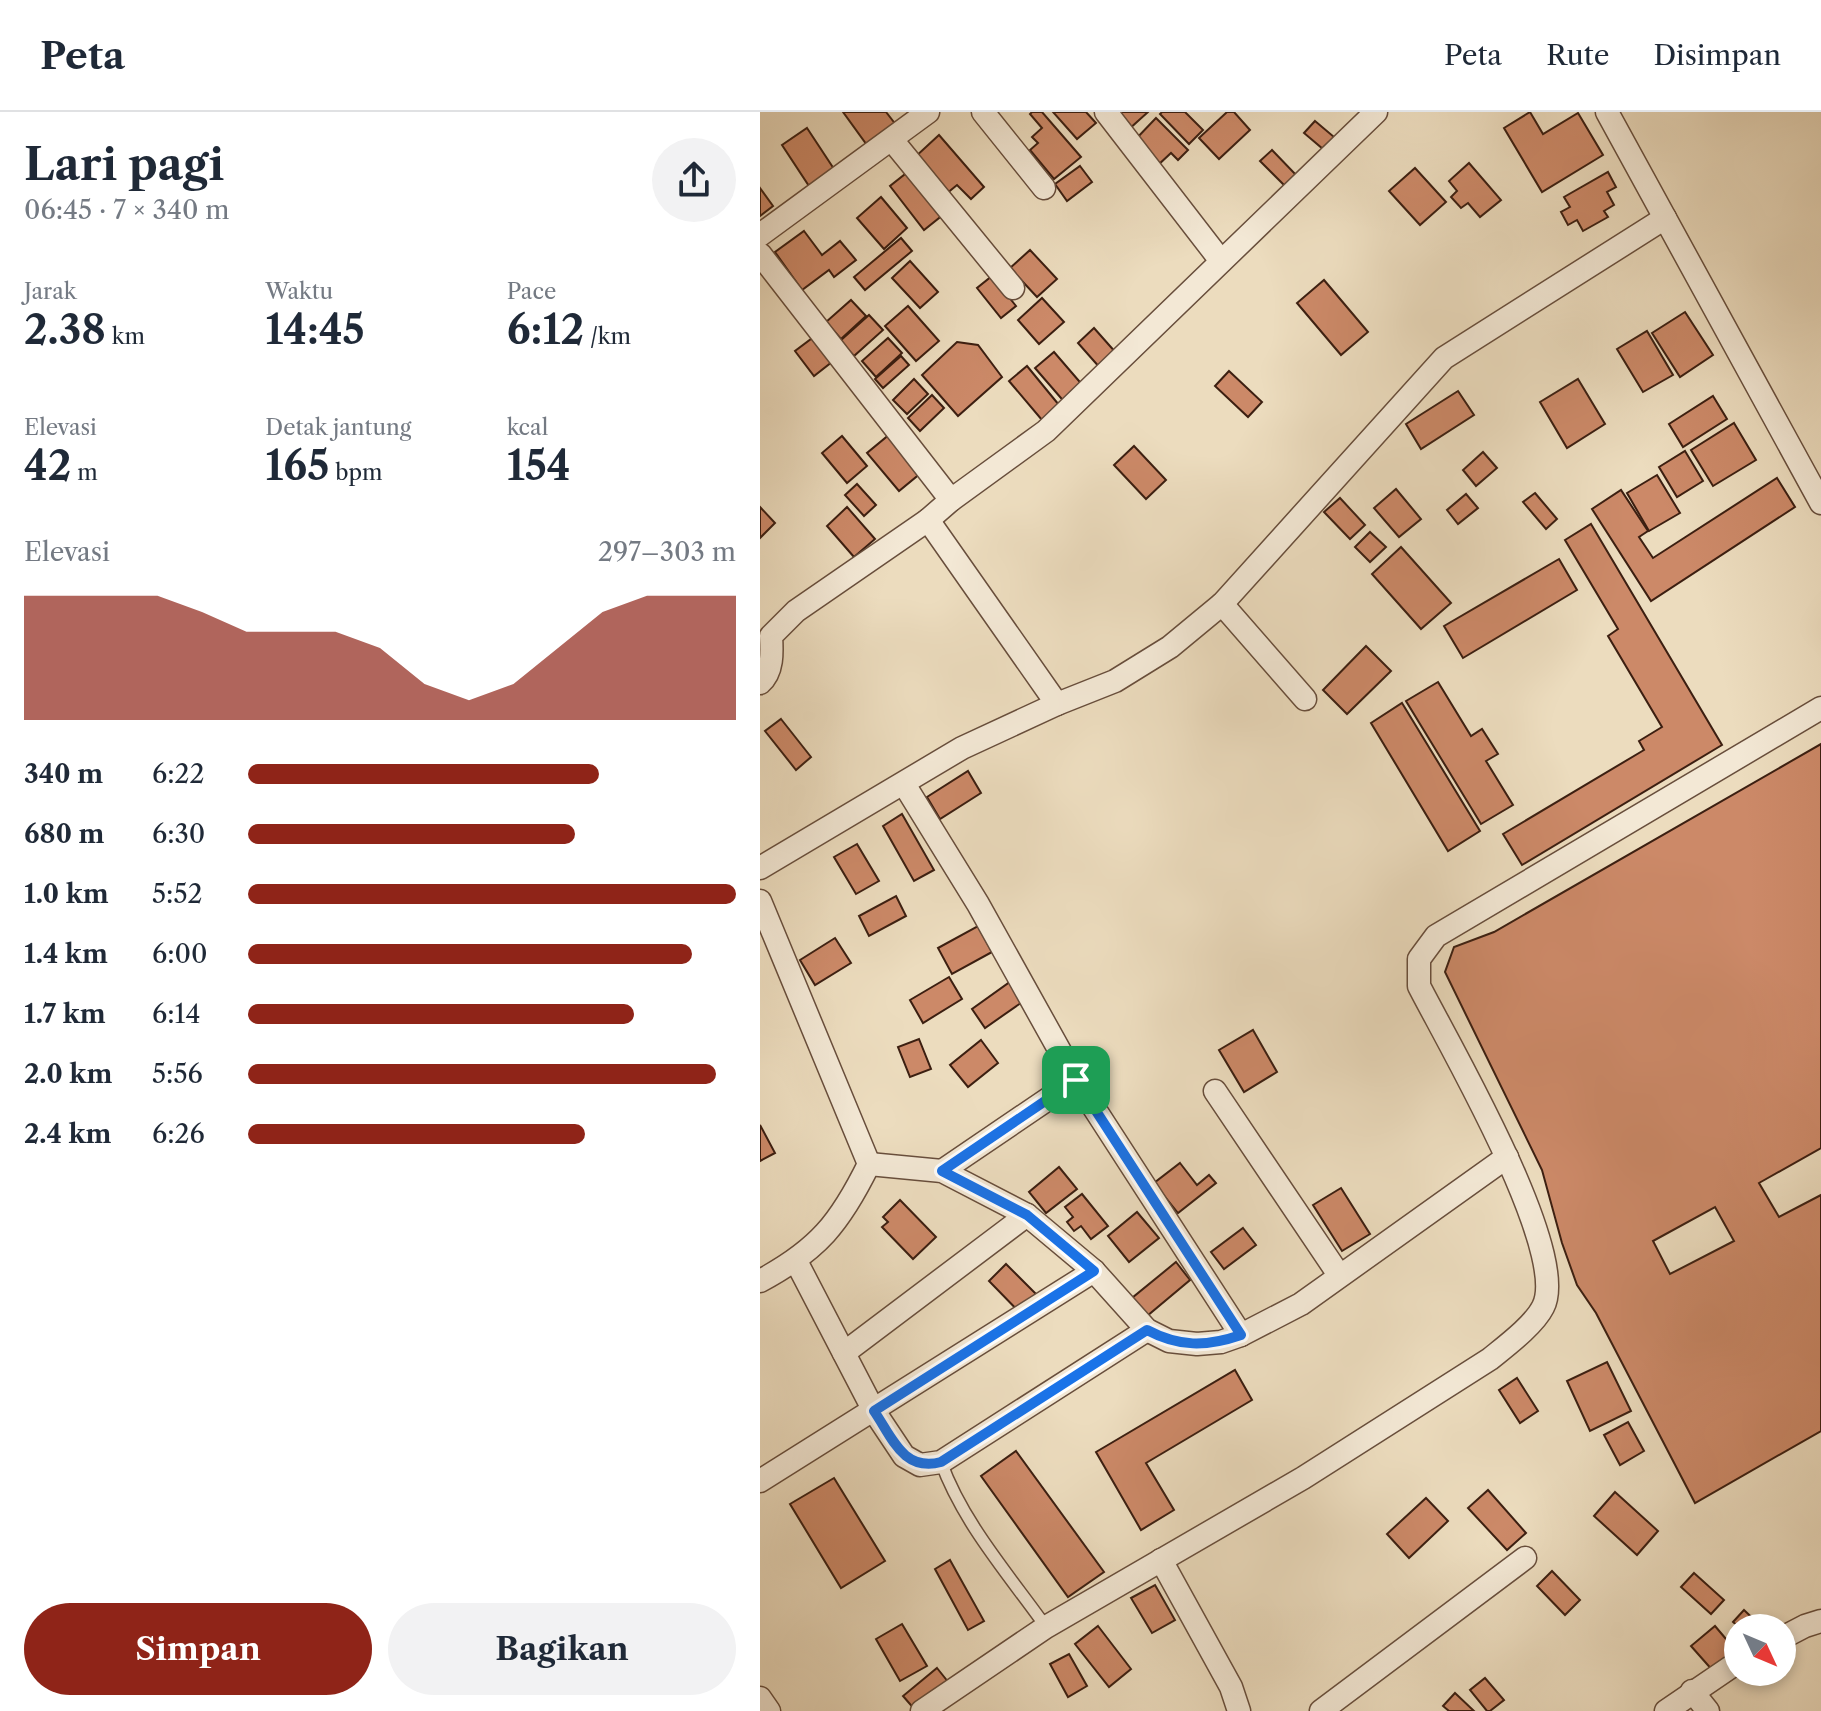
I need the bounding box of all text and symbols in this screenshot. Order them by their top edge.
text: Peta [40,32,125,79]
text: Peta [1444,38,1502,72]
text: Rute [1546,38,1609,72]
text: Disimpan [1653,38,1781,72]
text: Lari pagi [24,137,224,191]
button: share [652,138,736,222]
text: 06:45 · 7 × 340 m [24,194,230,226]
text: Jarak [24,278,77,305]
text: Waktu [265,278,333,305]
text: Pace [507,278,556,305]
text: 2.38 [24,305,106,354]
text: 14:45 [265,305,365,354]
text: 6:12 [507,305,584,354]
text: km [106,323,145,350]
text: /km [584,323,631,350]
text: Elevasi [24,414,97,441]
text: Detak jantung [265,414,411,441]
text: kcal [507,414,548,441]
text: 42 [24,441,71,490]
text: 165 [265,441,329,490]
text: 154 [507,441,570,490]
text: m [71,459,98,486]
text: bpm [329,459,383,486]
text: Elevasi [24,536,110,568]
text: 297–303 m [598,536,736,568]
text: 340 m [24,758,103,790]
text: 6:22 [152,758,204,790]
text: 680 m [24,818,105,850]
text: 6:30 [152,818,205,850]
text: 1.0 km [24,878,109,910]
text: 5:52 [152,878,202,910]
text: 1.4 km [24,938,108,970]
text: 6:00 [152,938,207,970]
text: 1.7 km [24,998,106,1030]
text: 6:14 [152,998,200,1030]
pin [1042,1046,1110,1114]
text: 2.0 km [24,1058,112,1090]
text: 5:56 [152,1058,203,1090]
icon: arrive [1054,1058,1098,1102]
text: 2.4 km [24,1118,112,1150]
text: 6:26 [152,1118,205,1150]
button: Simpan [24,1603,372,1695]
button: Bagikan [388,1603,736,1695]
north arrow [1724,1614,1796,1686]
map controls [1724,1614,1796,1686]

